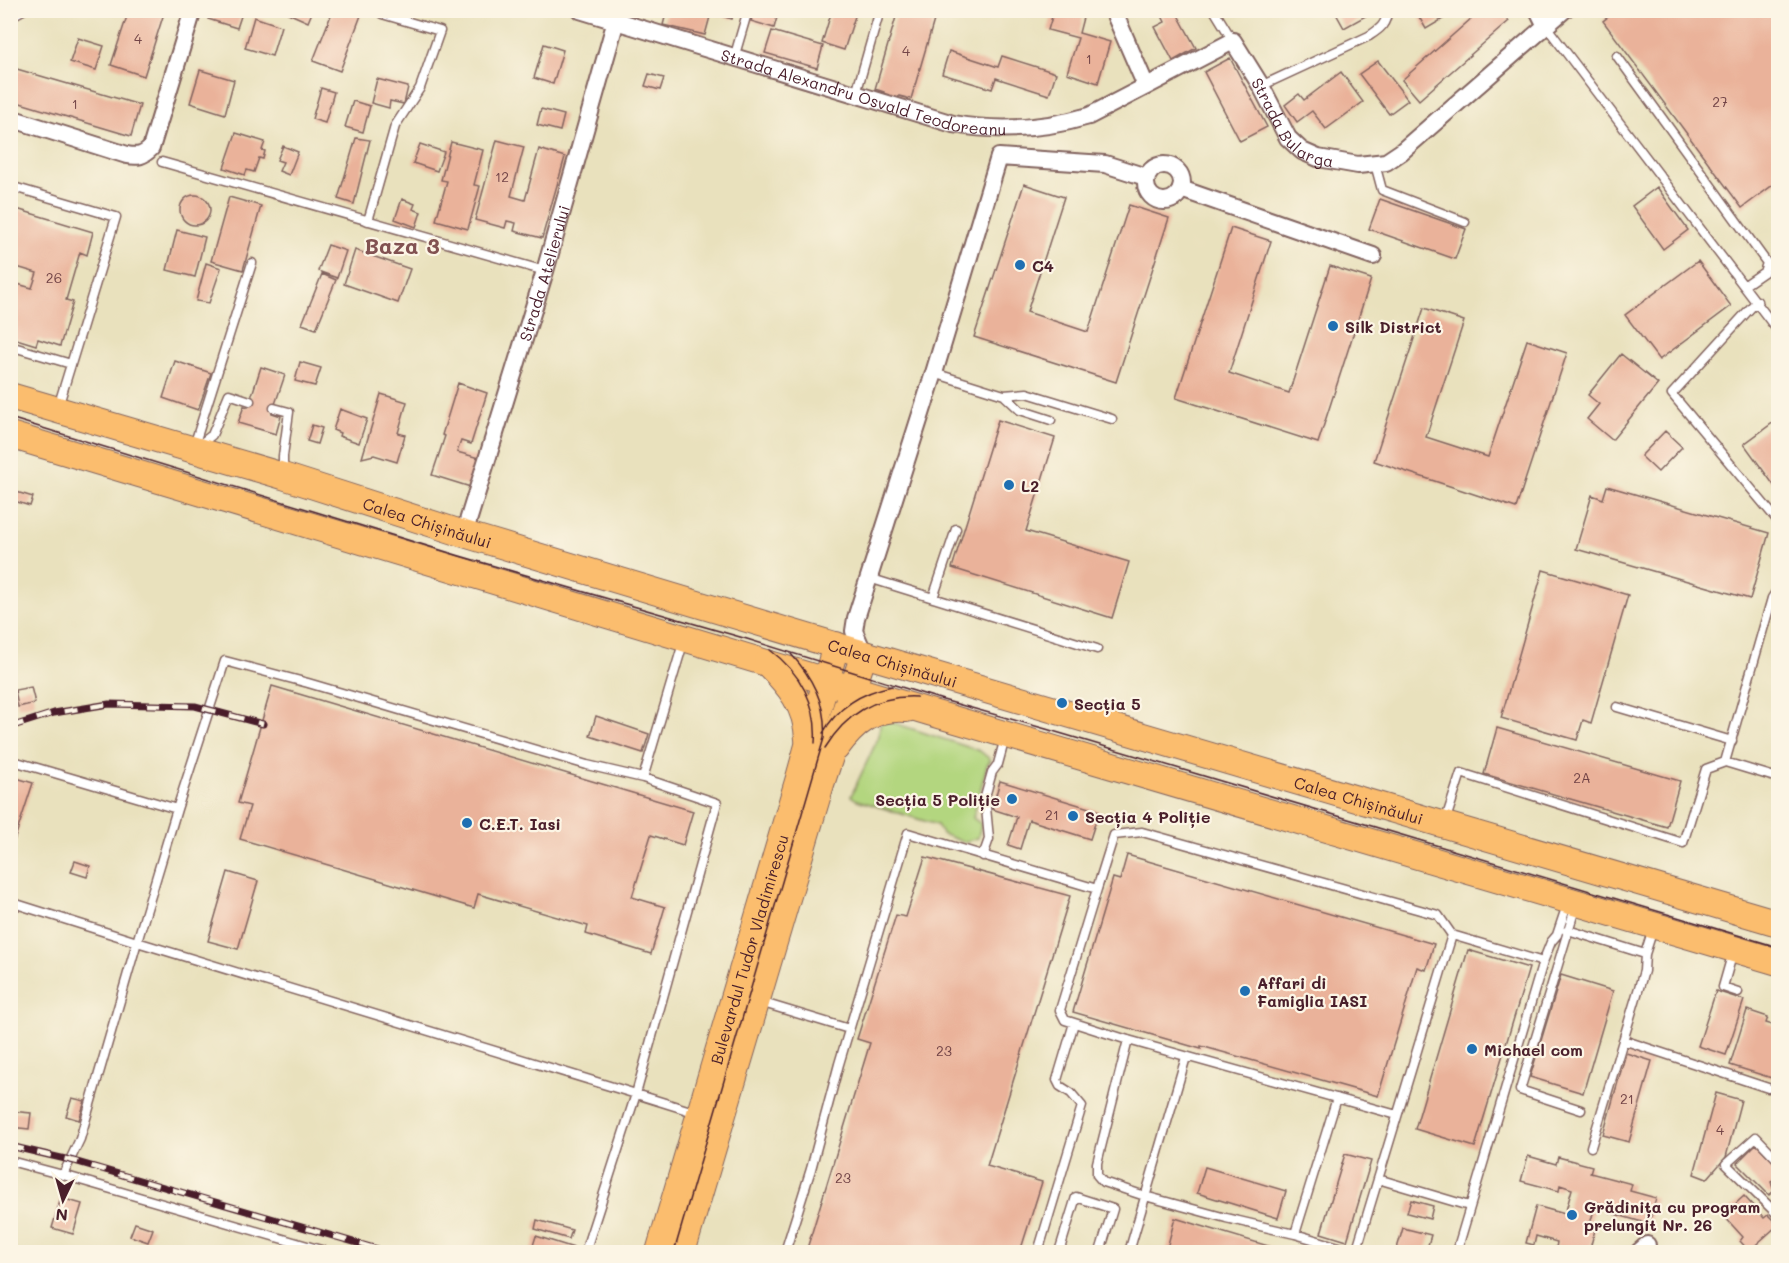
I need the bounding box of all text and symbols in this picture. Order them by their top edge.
house number: 4 [134,29,143,48]
house number: 4 [902,41,911,60]
street label: Strada Alexandru Osvald Teodoreanu [719,43,1006,139]
house number: 1 [1086,49,1092,68]
street label: Strada Bularga [1248,73,1335,171]
house number: 27 [1712,92,1728,111]
house number: 1 [72,94,78,113]
house number: 12 [495,167,509,186]
street label: Strada Atelierului [514,203,574,343]
district label: Baza 3 [364,231,440,260]
place label: C4 [1032,255,1054,276]
marker: C4 [1013,258,1027,272]
house number: 26 [46,268,62,287]
place label: Silk District [1345,316,1442,337]
marker: Silk District [1326,319,1340,333]
place label: L2 [1021,475,1039,496]
marker: L2 [1002,478,1016,492]
street label: Calea Chișinăului [360,492,494,552]
street label: Calea Chișinăului [825,633,960,691]
place label: Secția 5 [1074,693,1141,715]
marker: Secția 5 [1055,696,1069,710]
house number: 2A [1573,768,1591,787]
street label: Calea Chișinăului [1292,771,1426,829]
place label: Secția 5 Poliție [875,789,1000,811]
marker: Secția 5 Poliție [1005,792,1019,806]
house number: 21 [1045,805,1059,824]
place label: Secția 4 Poliție [1085,806,1211,828]
marker: Secția 4 Poliție [1066,809,1080,823]
place label: C.E.T. Iasi [479,813,561,834]
marker: C.E.T. Iasi [460,816,474,830]
street label: Bulevardul Tudor Vladimirescu [705,832,792,1066]
place label: Affari di Famiglia IASI [1257,972,1368,1011]
marker: Affari di Famiglia IASI [1238,984,1252,998]
place label: Michael com [1484,1039,1583,1060]
house number: 23 [936,1041,952,1060]
marker: Michael com [1465,1042,1479,1056]
house number: 21 [1620,1089,1634,1108]
house number: 4 [1716,1120,1725,1139]
house number: 23 [835,1168,851,1187]
north arrow [33,1170,93,1230]
place label: Grădinița cu program prelungit Nr. 26 [1584,1196,1760,1235]
text: N [55,1204,69,1226]
marker: Grădinița cu program prelungit Nr. 26 [1565,1208,1579,1222]

